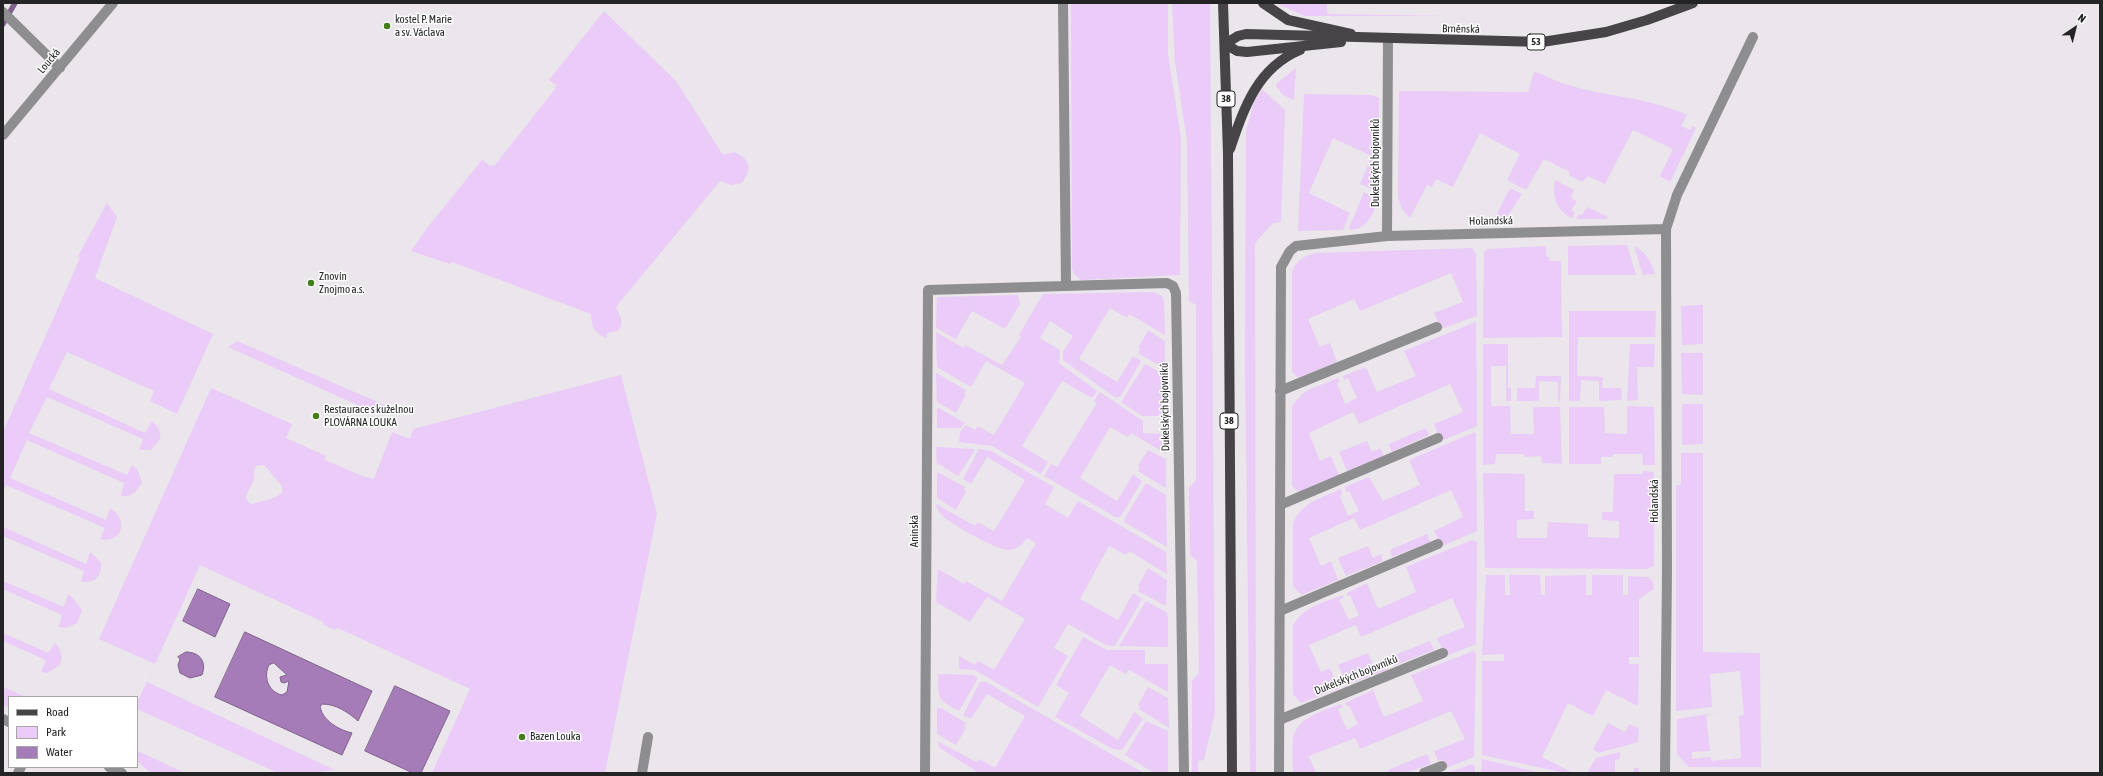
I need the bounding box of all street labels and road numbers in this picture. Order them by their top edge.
street label: Brněnská [1442,22,1480,36]
road number: 53 [1527,34,1545,50]
street label: Loucká [35,46,63,76]
road number: 38 [1217,91,1235,107]
street label: Dukelských bojovníků [1369,119,1383,207]
street label: Holandská [1469,214,1513,228]
street label: Dukelských bojovníků [1158,363,1172,451]
road number: 38 [1220,413,1238,429]
street label: Holandská [1648,479,1662,523]
street label: Aninská [908,515,922,547]
street label: Dukelských bojovníků [1312,652,1400,698]

